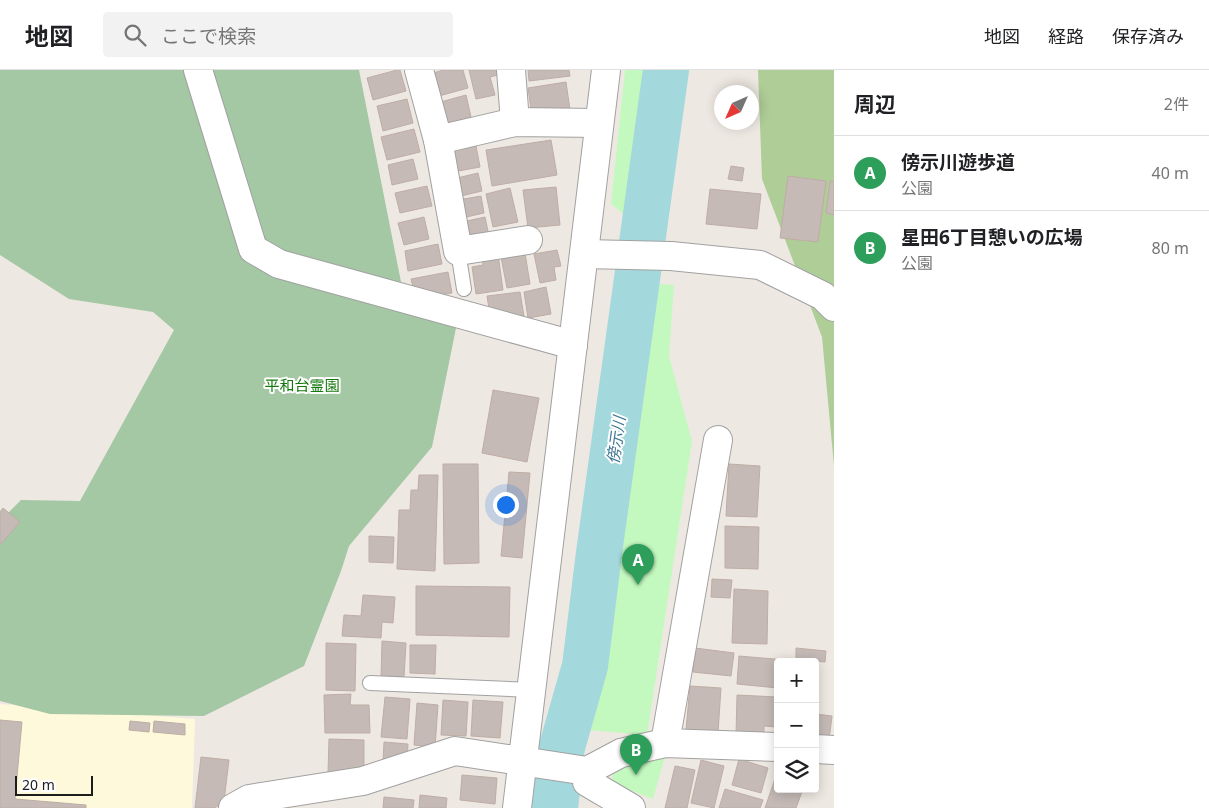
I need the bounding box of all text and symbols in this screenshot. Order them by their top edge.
search box [103,12,453,57]
text: 地図 [25,19,73,52]
icon: search [121,21,149,49]
text: ここで検索 [161,23,256,49]
text: 地図 [984,24,1020,48]
text: 経路 [1048,24,1084,48]
text: 保存済み [1112,24,1184,48]
north arrow [714,85,759,130]
text: 周辺 [854,90,896,118]
text: 2件 [1164,93,1189,115]
text: 傍示川遊歩道 [901,149,1015,175]
text: A [864,162,876,184]
text: 40 m [1152,162,1189,184]
text: 公園 [901,177,933,199]
text: 星田6丁目憩いの広場 [901,224,1083,250]
text: B [865,237,875,259]
text: 80 m [1152,237,1189,259]
text: 公園 [901,252,933,274]
park label: 平和台霊園 [264,375,340,395]
water label: 傍示川 [602,413,631,465]
your location [493,492,519,518]
pin: A [622,544,654,585]
map controls [774,658,819,793]
button: + [774,658,819,703]
button: − [774,703,819,748]
pin: B [620,734,652,775]
button: layers [774,748,819,793]
scale bar [15,773,92,796]
text: 20 m [22,775,55,794]

